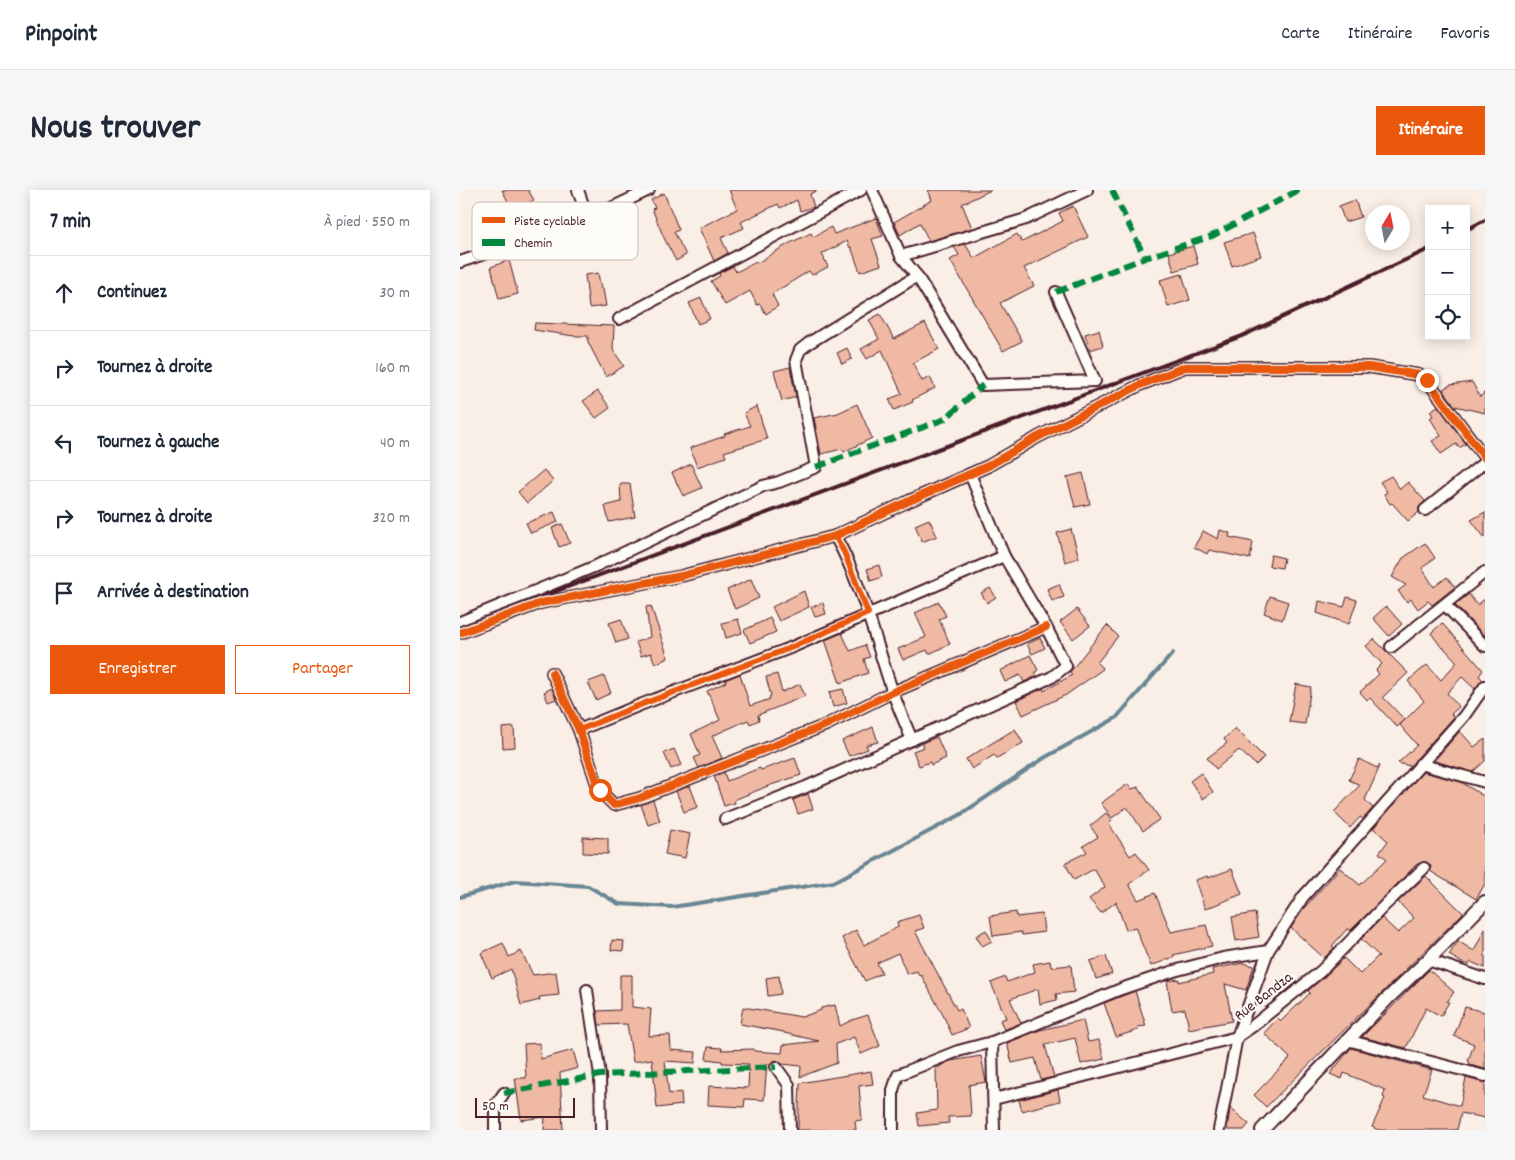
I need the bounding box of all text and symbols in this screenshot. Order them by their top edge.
text: Pinpoint [25,18,97,52]
text: Carte [1281,22,1320,47]
text: Itinéraire [1348,22,1412,47]
text: Favoris [1440,22,1490,47]
text: Nous trouver [30,105,200,155]
button: Itinéraire [1376,106,1485,155]
legend [472,202,638,260]
north arrow [1365,205,1410,250]
map controls [1425,205,1470,340]
button: + [1425,205,1470,250]
text: 7 min [50,208,91,238]
text: À pied · 550 m [324,211,410,234]
text: Piste cyclable [514,212,586,232]
text: Chemin [514,234,552,254]
button: − [1425,250,1470,295]
icon: ahead [50,279,78,307]
text: Continuez [97,280,167,307]
text: 30 m [380,282,410,305]
button: locate [1425,295,1470,340]
icon: right [50,354,78,382]
text: Tournez à droite [97,355,212,382]
text: 160 m [375,357,410,380]
route end [1416,369,1439,392]
icon: left [50,429,78,457]
text: Tournez à gauche [97,430,219,457]
text: 40 m [380,432,410,455]
icon: right [50,504,78,532]
text: Tournez à droite [97,505,212,532]
text: 320 m [373,507,410,530]
icon: arrive [50,579,78,607]
text: Arrivée à destination [97,580,249,607]
button: Enregistrer [50,645,225,694]
button: Partager [235,645,410,694]
route start [589,779,612,802]
street label: Rue Bandza [1230,966,1299,1027]
scale bar [475,1095,575,1118]
text: 50 m [482,1097,509,1117]

